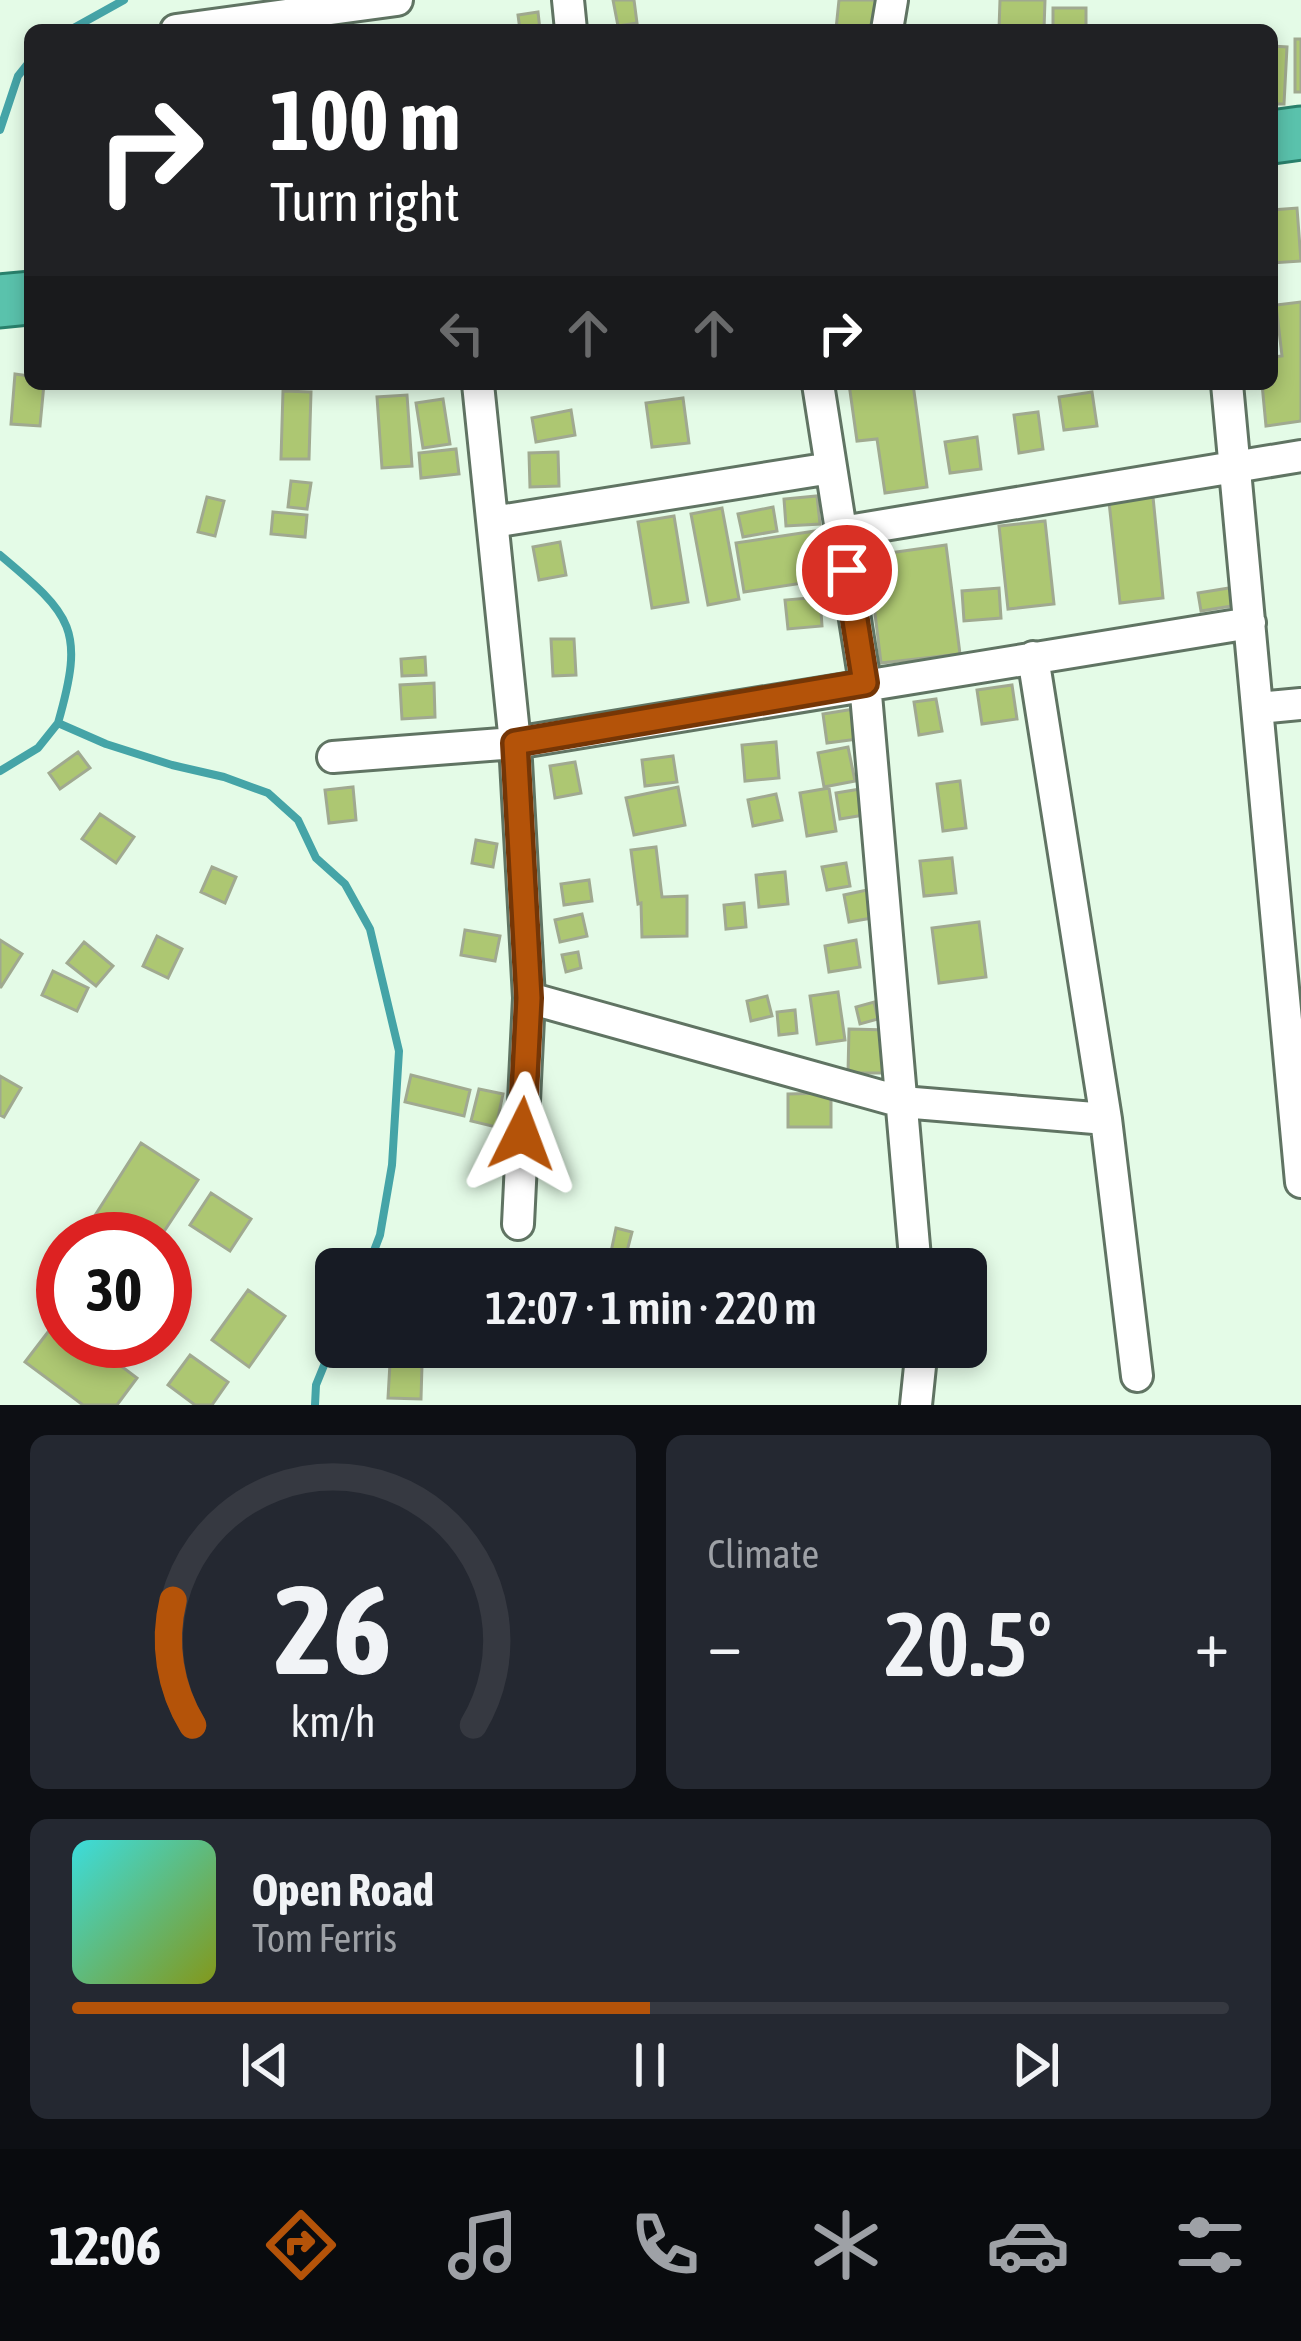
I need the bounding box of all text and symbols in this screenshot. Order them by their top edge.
icon: right [72,72,228,228]
text: 100 m [270,72,460,168]
text: Turn right [270,171,460,232]
icon: left [429,300,495,366]
icon: ahead [555,300,621,366]
icon: ahead [681,300,747,366]
icon: right [807,300,873,366]
pin [796,519,898,621]
icon: arrive [814,537,880,603]
position arrow [459,1071,585,1197]
speed limit sign: 30 [36,1212,192,1368]
text: 12:07 · 1 min · 220 m [485,1282,817,1334]
text: Climate [708,1532,819,1576]
text: 26 [274,1557,391,1700]
text: 20.5° [884,1592,1052,1695]
text: − [708,1605,742,1681]
text: + [1195,1605,1229,1681]
text: km/h [290,1697,375,1746]
text: Open Road [252,1864,434,1916]
text: Tom Ferris [252,1916,397,1960]
icon: previous [232,2032,298,2098]
icon: pause [617,2032,683,2098]
icon: next [1003,2032,1069,2098]
icon: directions [259,2203,343,2287]
icon: music [441,2203,525,2287]
icon: phone [623,2203,707,2287]
icon: climate [804,2203,888,2287]
icon: car [986,2203,1070,2287]
icon: filters [1168,2203,1252,2287]
text: 12:06 [49,2215,161,2276]

